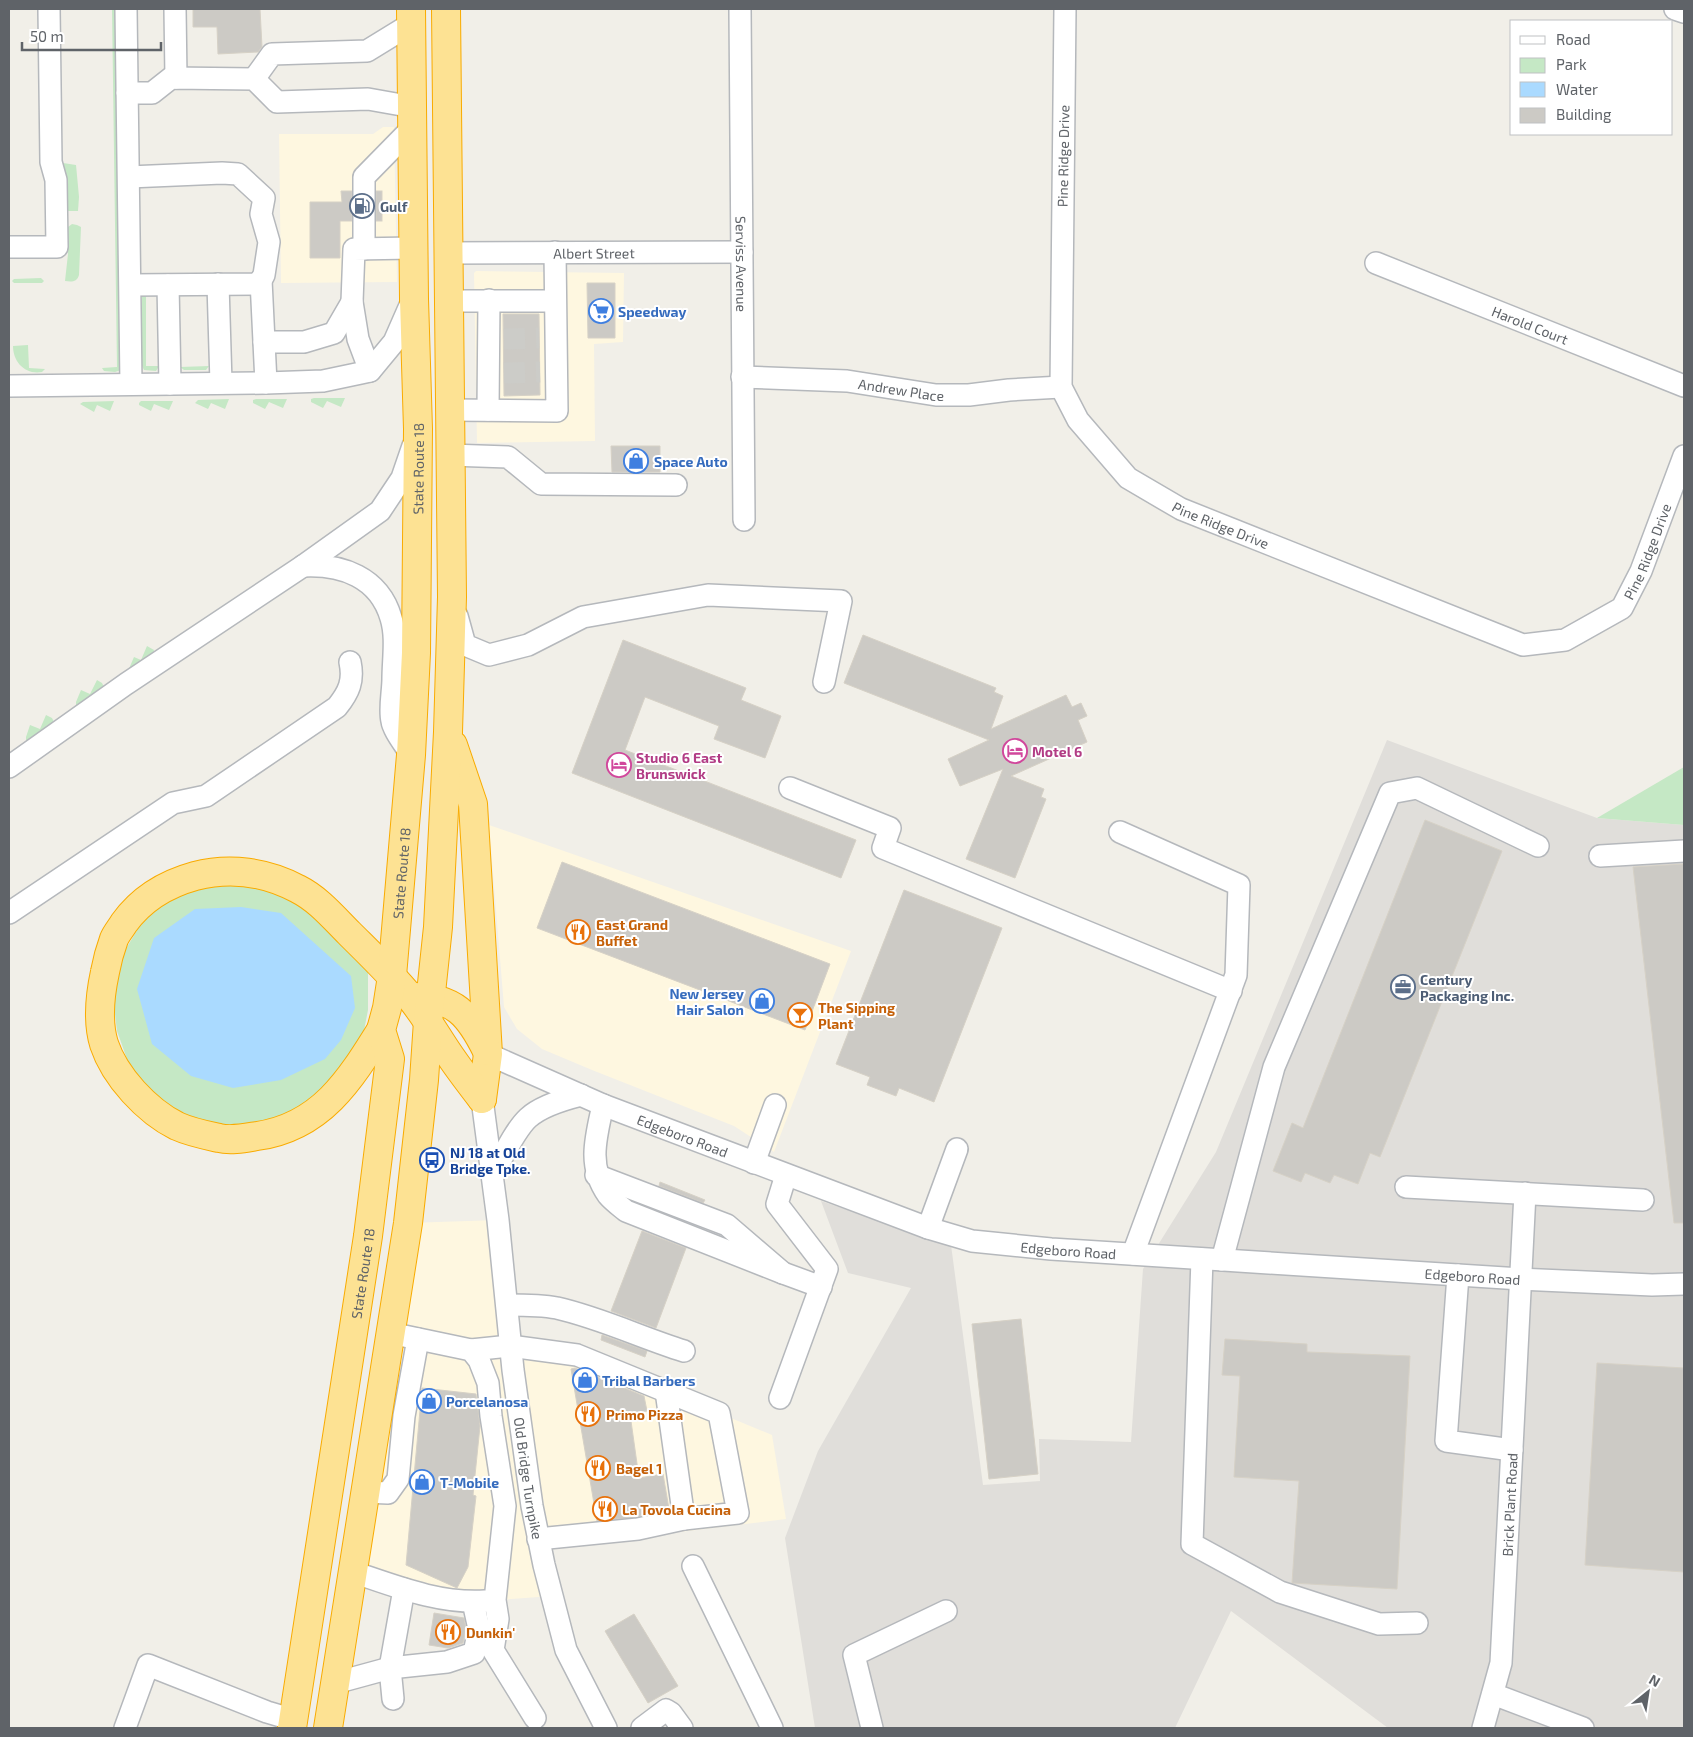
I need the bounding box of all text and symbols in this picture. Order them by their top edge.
scale bar [22,20,161,52]
legend [1510,20,1673,135]
text: 50 m [30,27,64,45]
text: Road [1556,30,1591,48]
text: Park [1556,55,1587,73]
text: Water [1556,80,1598,98]
street label: Pine Ridge Drive [1054,105,1072,207]
text: Building [1556,105,1612,123]
fuel station icon: Gulf [349,193,375,219]
place label: Gulf [380,198,408,215]
street label: Serviss Avenue [733,216,751,312]
street label: Albert Street [553,244,635,261]
supermarket icon: Speedway [588,298,614,324]
street label: Harold Court [1490,302,1571,347]
place label: Speedway [618,303,687,320]
street label: Andrew Place [857,374,944,404]
street label: State Route 18 [409,423,427,514]
shop icon: Space Auto [623,448,649,474]
place label: Space Auto [654,453,728,470]
street label: Pine Ridge Drive [1170,497,1272,552]
street label: Pine Ridge Drive [1619,501,1674,602]
hotel icon: Motel 6 [1002,738,1028,764]
place label: Motel 6 [1032,743,1082,760]
place label: Studio 6 East Brunswick [636,749,722,782]
hotel icon: Studio 6 East Brunswick [606,752,632,778]
street label: State Route 18 [388,827,413,919]
place label: East Grand Buffet [596,916,668,949]
restaurant icon: East Grand Buffet [565,919,591,945]
place label: Century Packaging Inc. [1420,971,1514,1004]
office icon: Century Packaging Inc. [1390,974,1416,1000]
place label: New Jersey Hair Salon [669,985,744,1018]
shop icon: New Jersey Hair Salon [749,988,775,1014]
place label: The Sipping Plant [818,999,895,1032]
bar icon: The Sipping Plant [787,1002,813,1028]
street label: Edgeboro Road [635,1110,731,1160]
place label: NJ 18 at Old Bridge Tpke. [450,1144,530,1177]
bus stop icon: NJ 18 at Old Bridge Tpke. [419,1147,445,1173]
street label: State Route 18 [347,1227,377,1320]
street label: Edgeboro Road [1020,1237,1117,1262]
street label: Edgeboro Road [1424,1264,1521,1287]
shop icon: Tribal Barbers [572,1367,598,1393]
place label: Tribal Barbers [602,1372,695,1389]
shop icon: Porcelanosa [416,1388,442,1414]
place label: Porcelanosa [446,1393,528,1410]
restaurant icon: Primo Pizza [575,1401,601,1427]
place label: Primo Pizza [606,1406,683,1423]
street label: Old Bridge Turnpike [511,1416,547,1541]
street label: Brick Plant Road [1498,1452,1520,1557]
restaurant icon: Bagel 1 [585,1455,611,1481]
place label: Bagel 1 [616,1460,662,1477]
shop icon: T-Mobile [409,1469,435,1495]
place label: T-Mobile [440,1474,499,1491]
restaurant icon: La Tovola Cucina [592,1496,618,1522]
place label: La Tovola Cucina [622,1501,731,1518]
restaurant icon: Dunkin' [435,1619,461,1645]
place label: Dunkin' [466,1624,515,1641]
north arrow [1623,1667,1673,1717]
text: N [1646,1670,1663,1690]

